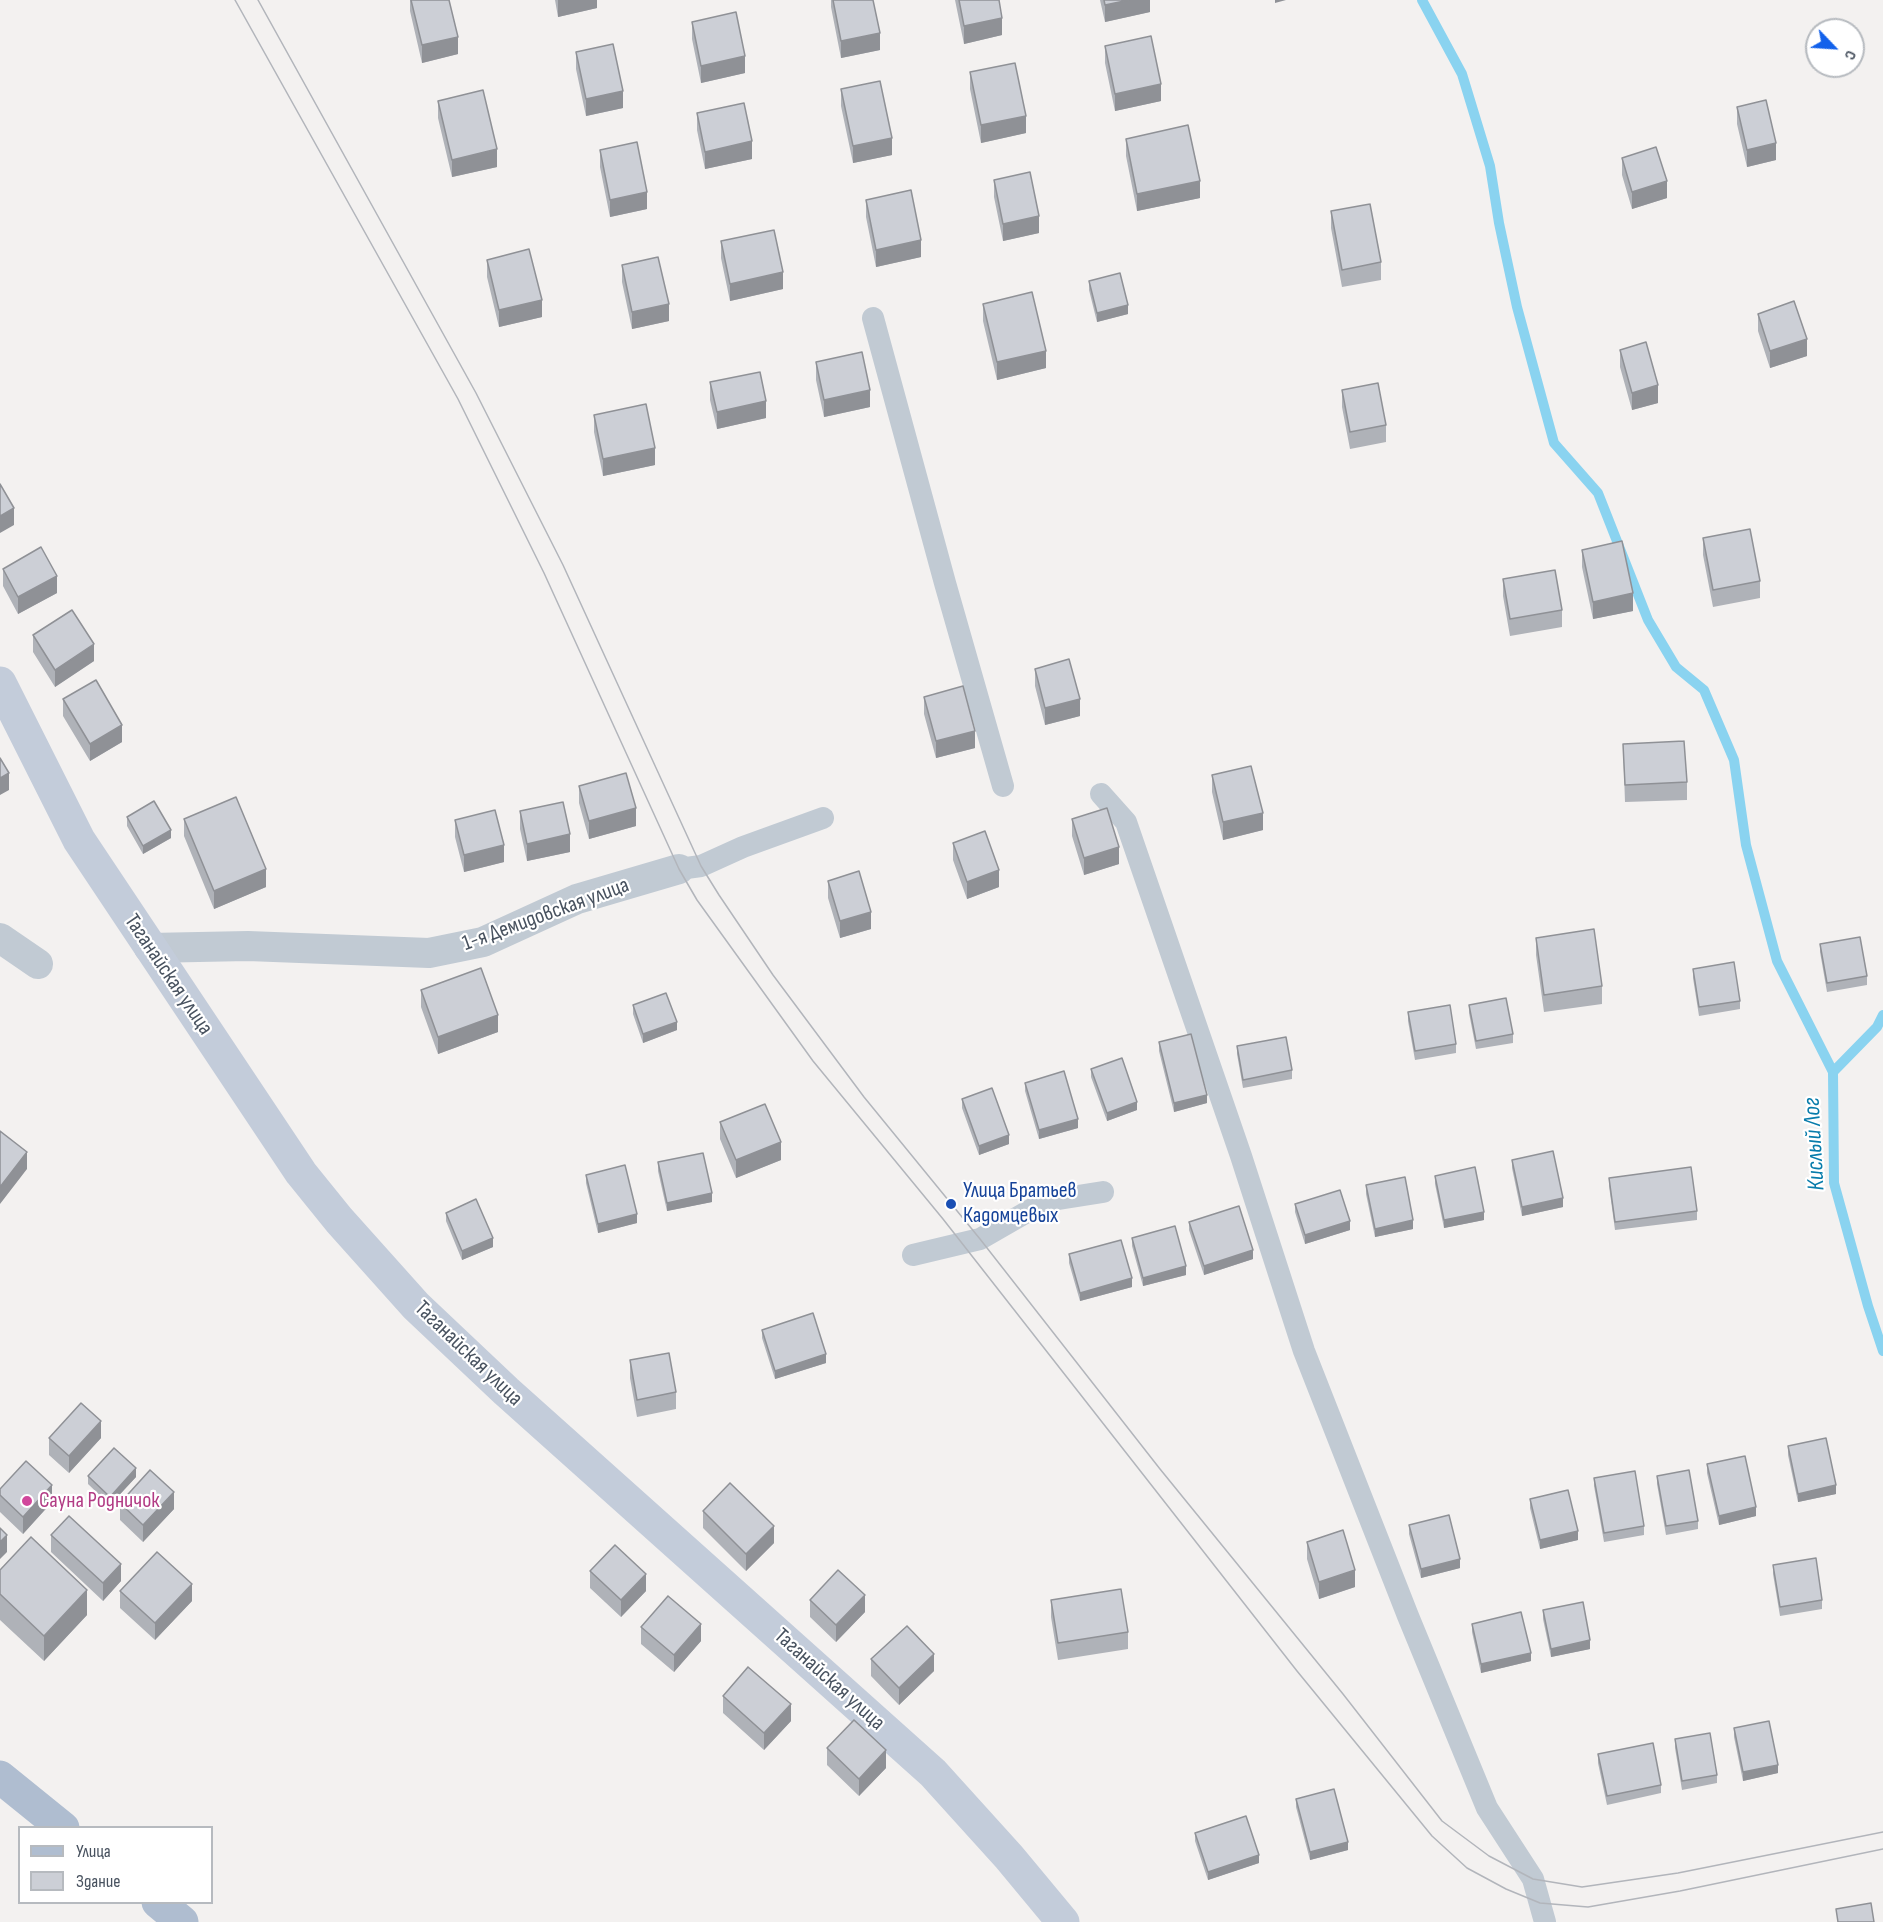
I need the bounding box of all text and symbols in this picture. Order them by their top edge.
north arrow [1805,18,1865,78]
text: С [1840,47,1860,63]
street label: 1-я Демидовская улица [459,873,633,957]
street label: Таганайская улица [118,910,218,1040]
water label: Кислый Лог [1798,1097,1832,1191]
place label: Улица Братьев Кадомцевых [963,1178,1077,1230]
marker: Улица Братьев Кадомцевых [944,1197,958,1211]
street label: Таганайская улица [409,1296,527,1412]
place label: Сауна Родничок [39,1488,160,1514]
marker: Сауна Родничок [20,1494,34,1508]
street label: Таганайская улица [768,1623,890,1737]
legend [18,1826,213,1904]
text: Улица [76,1841,111,1862]
text: Здание [76,1871,121,1892]

